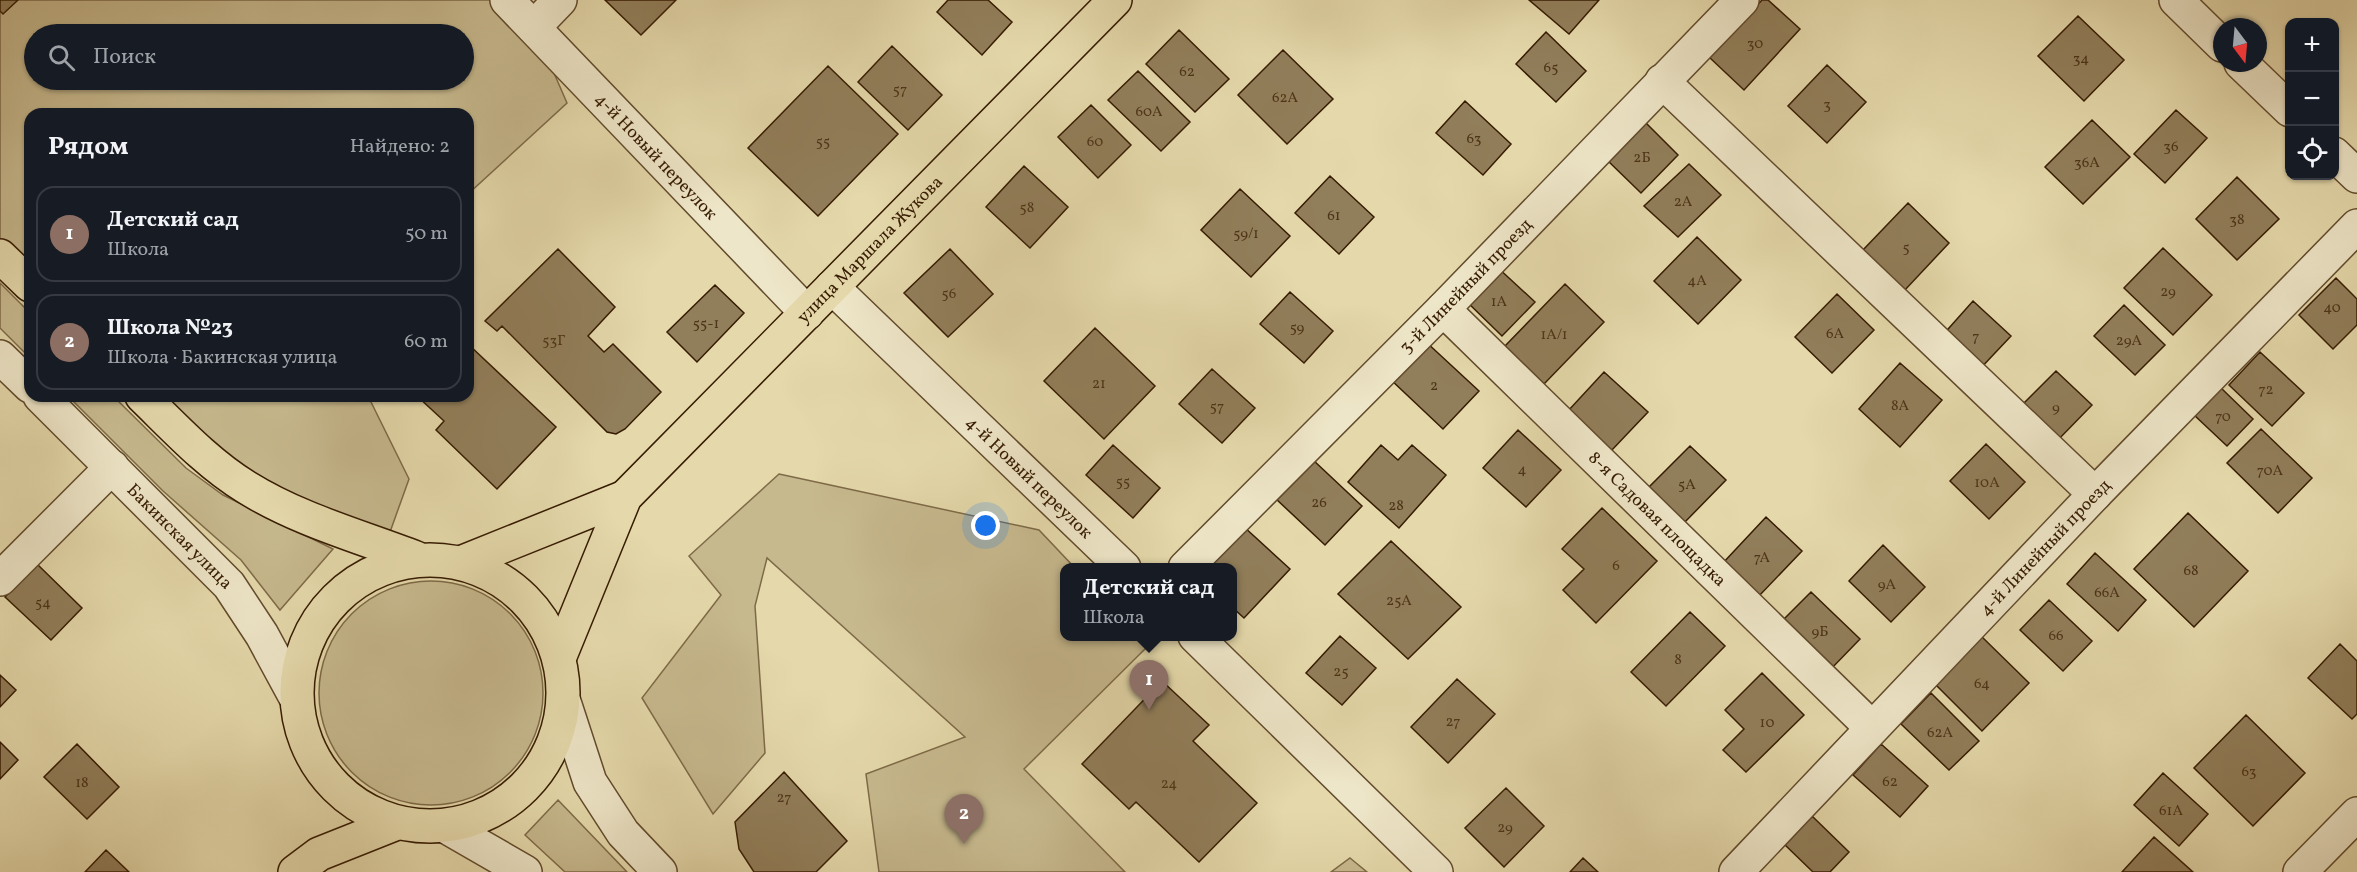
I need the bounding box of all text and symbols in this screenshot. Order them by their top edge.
north arrow [2213,18,2267,72]
map controls [2285,18,2339,180]
button: + [2285,18,2339,72]
search box [24,24,474,90]
house number: 30 [1747,34,1763,55]
icon: search [45,41,78,74]
text: Поиск [93,42,156,73]
house number: 34 [2073,49,2089,70]
house number: 65 [1544,58,1558,79]
house number: 62 [1179,62,1195,83]
button: − [2285,72,2339,126]
house number: 57 [893,80,907,101]
street label: 4-й Новый переулок [588,88,723,226]
house number: 62А [1272,88,1299,109]
house number: 3 [1823,95,1831,116]
house number: 60А [1135,102,1163,123]
button: locate [2285,126,2339,180]
text: Рядом [48,129,128,165]
house number: 63 [1466,129,1482,150]
house number: 55 [816,132,830,153]
house number: 60 [1087,132,1103,153]
text: Найдено: 2 [350,133,450,161]
house number: 36 [2163,137,2179,158]
house number: 2Б [1633,148,1651,169]
house number: 36А [2074,153,2100,174]
street label: улица Маршала Жукова [792,171,949,330]
house number: 2А [1674,192,1693,213]
house number: 58 [1020,198,1034,219]
text: Детский сад [107,205,239,236]
house number: 61 [1327,206,1341,227]
house number: 38 [2229,210,2245,231]
street label: 3-й Линейный проезд [1395,213,1538,360]
text: 1 [65,220,74,248]
text: 50 m [405,220,448,248]
house number: 59/1 [1233,224,1259,245]
text: Школа [107,236,169,264]
house number: 5 [1902,238,1910,259]
house number: 4А [1687,271,1707,292]
house number: 29 [2160,282,2176,303]
house number: 56 [942,284,956,305]
house number: 1А [1491,292,1508,313]
house number: 40 [2323,298,2341,319]
text: Школа №23 [107,313,233,344]
house number: 55-1 [693,314,719,335]
house number: 59 [1290,318,1305,339]
house number: 6А [1826,324,1845,345]
house number: 1А/1 [1540,325,1568,346]
house number: 7 [1972,327,1980,348]
text: 2 [64,328,75,356]
text: 60 m [404,328,448,356]
house number: 53Г [542,331,566,352]
house number: 29А [2116,331,2143,352]
text: Школа · Бакинская улица [107,344,337,372]
house number: 21 [1092,374,1106,395]
house number: 2 [1430,376,1438,397]
house number: 72 [2258,380,2274,401]
house number: 8А [1891,396,1910,417]
house number: 57 [1210,397,1224,418]
house number: 9 [2052,398,2060,419]
house number: 70 [2215,407,2231,428]
street label: 4-й Новый переулок [959,411,1098,545]
street label: 8-я Садовая площадка [1582,446,1731,593]
house number: 4 [1518,460,1527,481]
house number: 70А [2257,461,2284,482]
house number: 55 [1116,472,1130,493]
house number: 10А [1974,473,2000,494]
street label: 4-й Линейный проезд [1974,474,2117,622]
house number: 5А [1678,475,1696,496]
street label: Бакинская улица [120,478,238,596]
house number: 26 [1311,493,1327,514]
house number: 28 [1388,496,1404,517]
your location [971,511,1000,540]
house number: 7А [1754,548,1771,569]
house number: 6 [1612,556,1620,577]
house number: 68 [2183,561,2199,582]
popup [1060,563,1237,641]
text: Детский сад [1083,573,1214,604]
house number: 9А [1878,575,1897,596]
house number: 66А [2094,583,2120,604]
house number: 25А [1386,591,1412,612]
house number: 54 [35,593,51,614]
text: Школа [1083,604,1145,632]
house number: 9Б [1811,622,1829,643]
house number: 66 [2048,626,2064,647]
house number: 8 [1674,650,1682,671]
pin: 1 [1130,660,1168,710]
house number: 25 [1333,662,1349,683]
house number: 64 [1974,674,1990,695]
house number: 27 [1446,712,1460,733]
house number: 10 [1760,713,1774,734]
house number: 62А [1927,723,1954,744]
house number: 63 [2241,762,2257,783]
house number: 62 [1882,772,1898,793]
house number: 18 [75,773,89,794]
house number: 24 [1161,774,1177,795]
house number: 27 [777,788,791,809]
pin: 2 [944,794,984,844]
house number: 61А [2159,801,2183,822]
house number: 29 [1497,818,1513,839]

